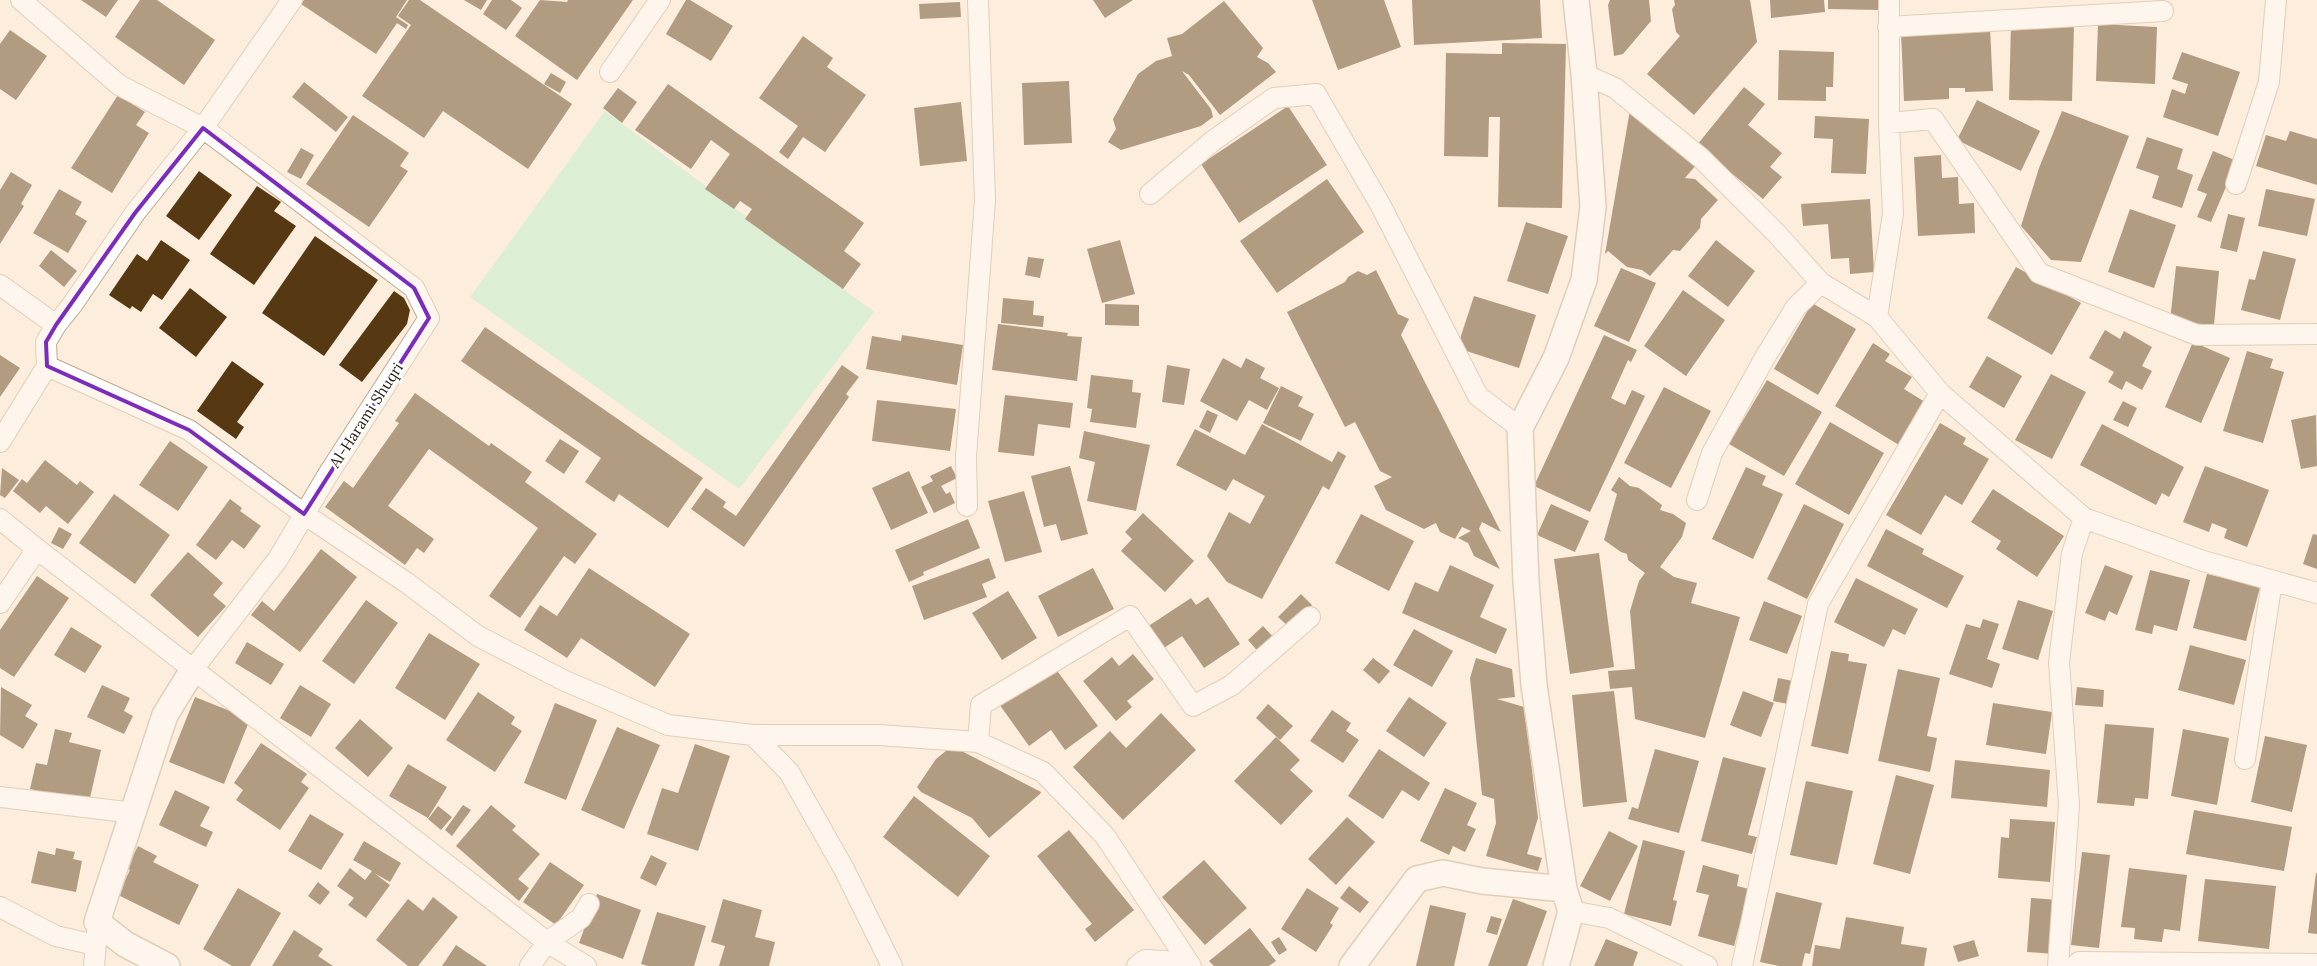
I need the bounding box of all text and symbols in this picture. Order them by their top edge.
street label: Al-Harami Shuqri [324,359,407,472]

